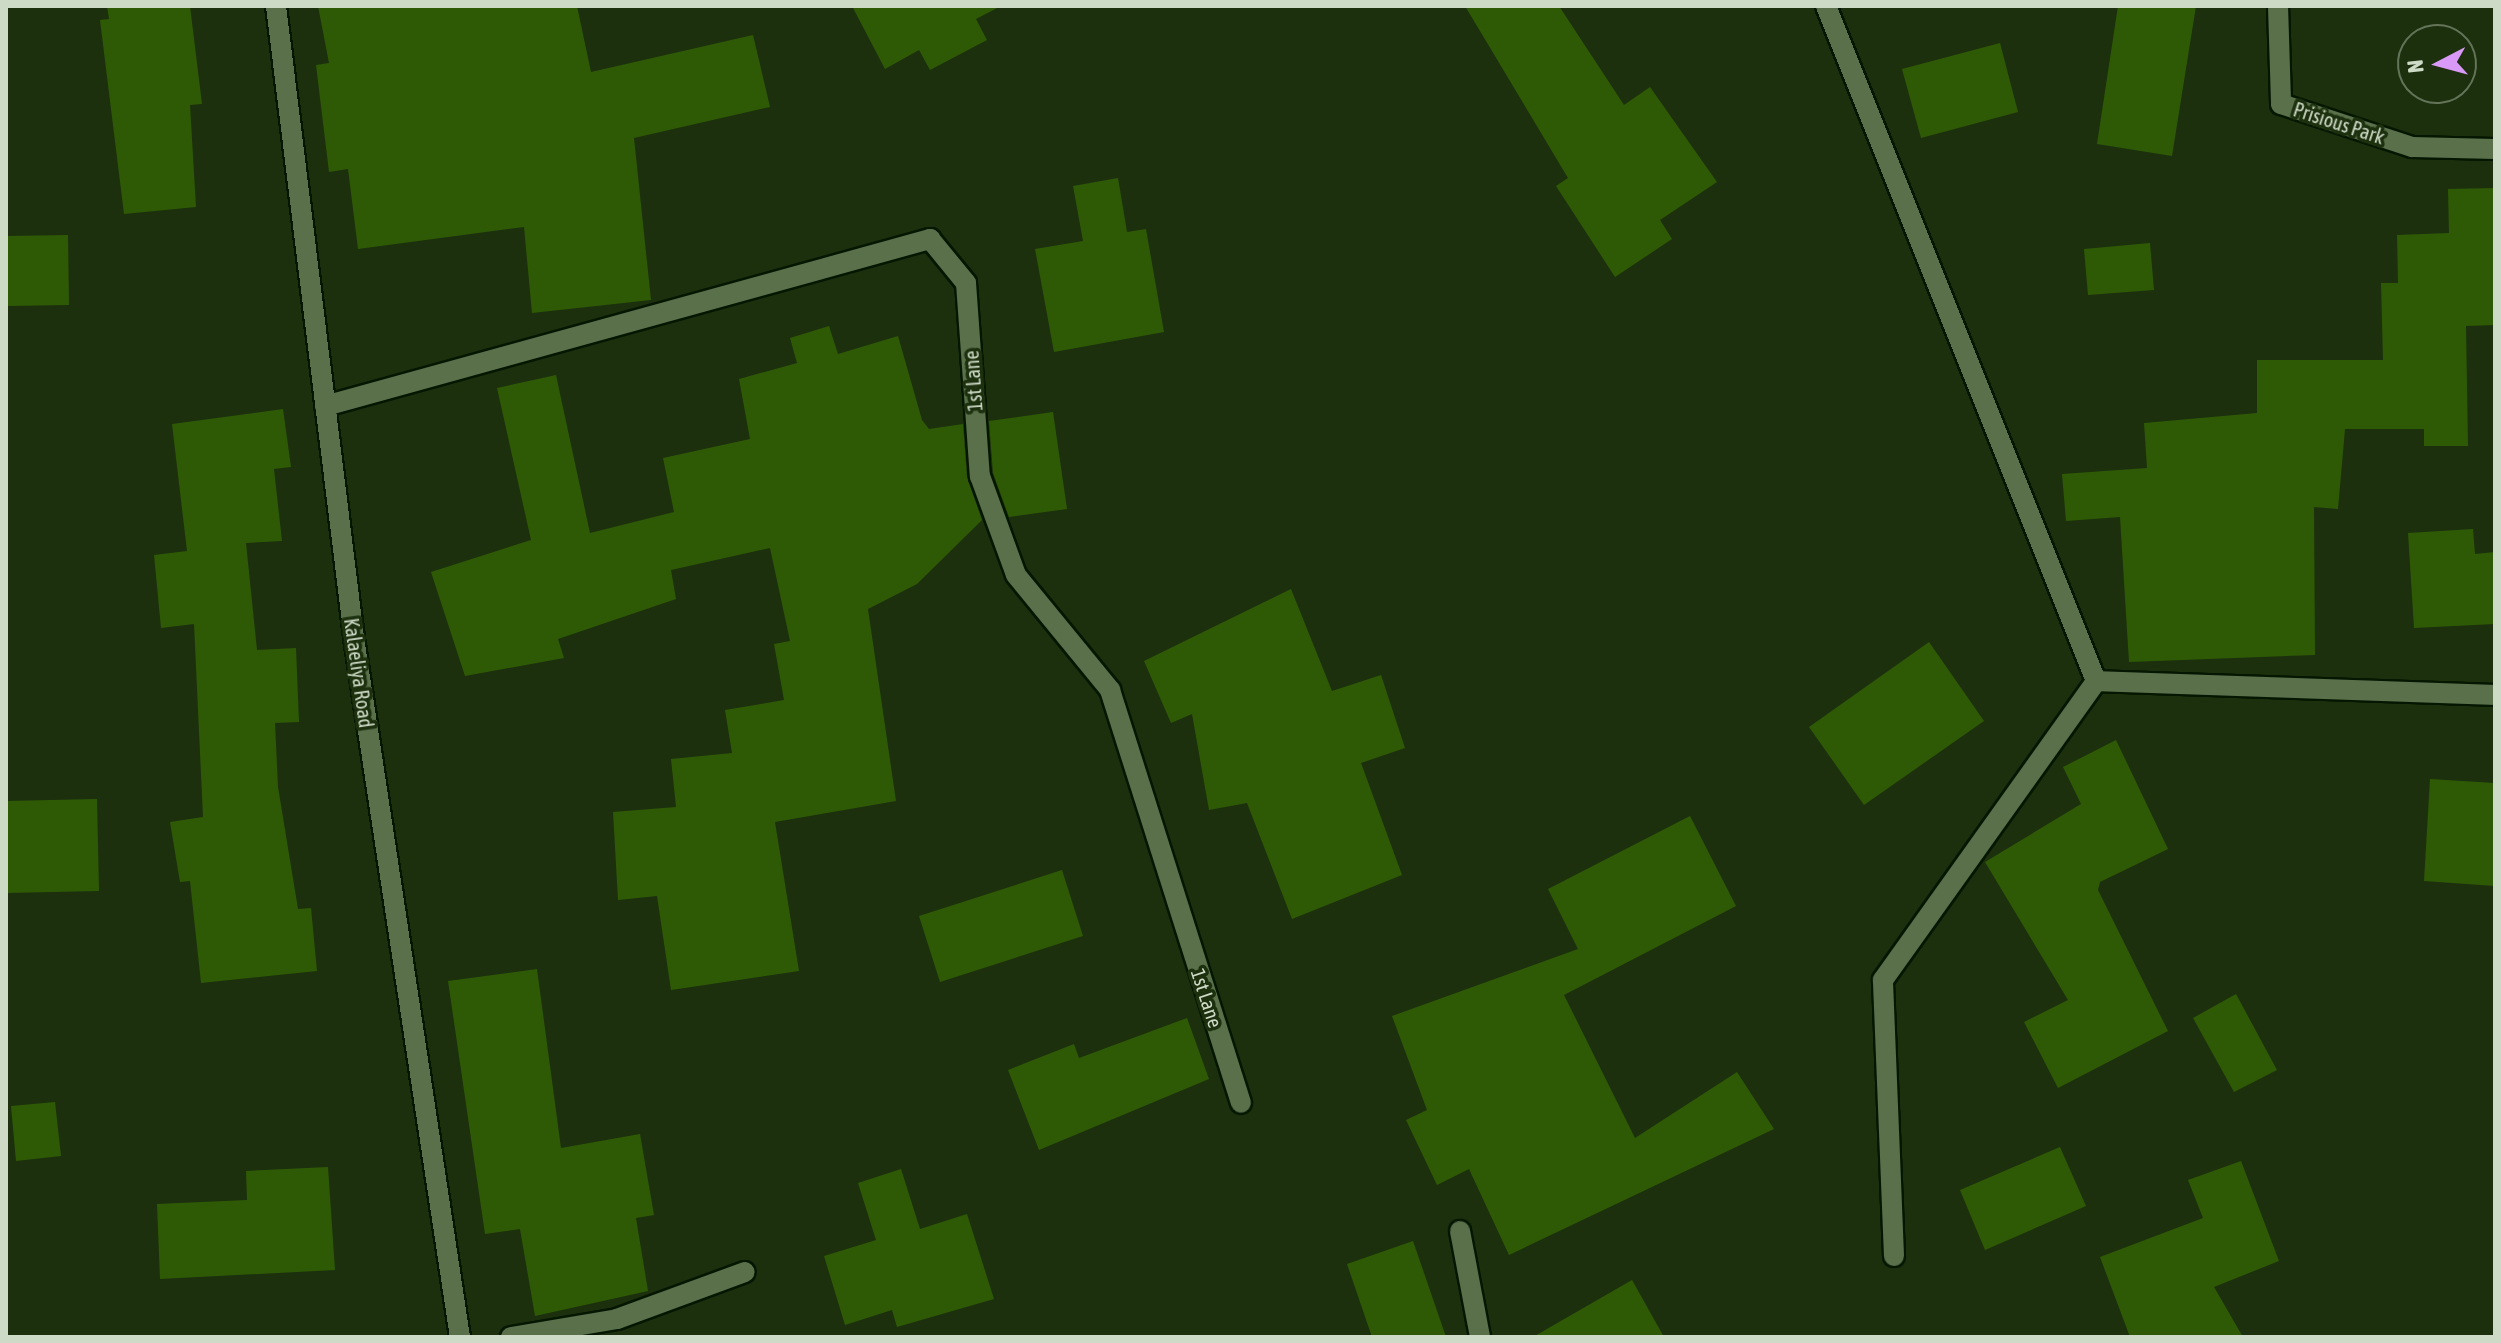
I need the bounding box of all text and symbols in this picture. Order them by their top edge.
north arrow [2397,24,2477,104]
text: N [2402,58,2429,74]
street label: Prisious Park [2290,97,2388,149]
street label: 1st Lane [959,350,987,412]
street label: Kalaeliya Road [339,617,379,729]
street label: 1st Lane [1186,965,1228,1031]

